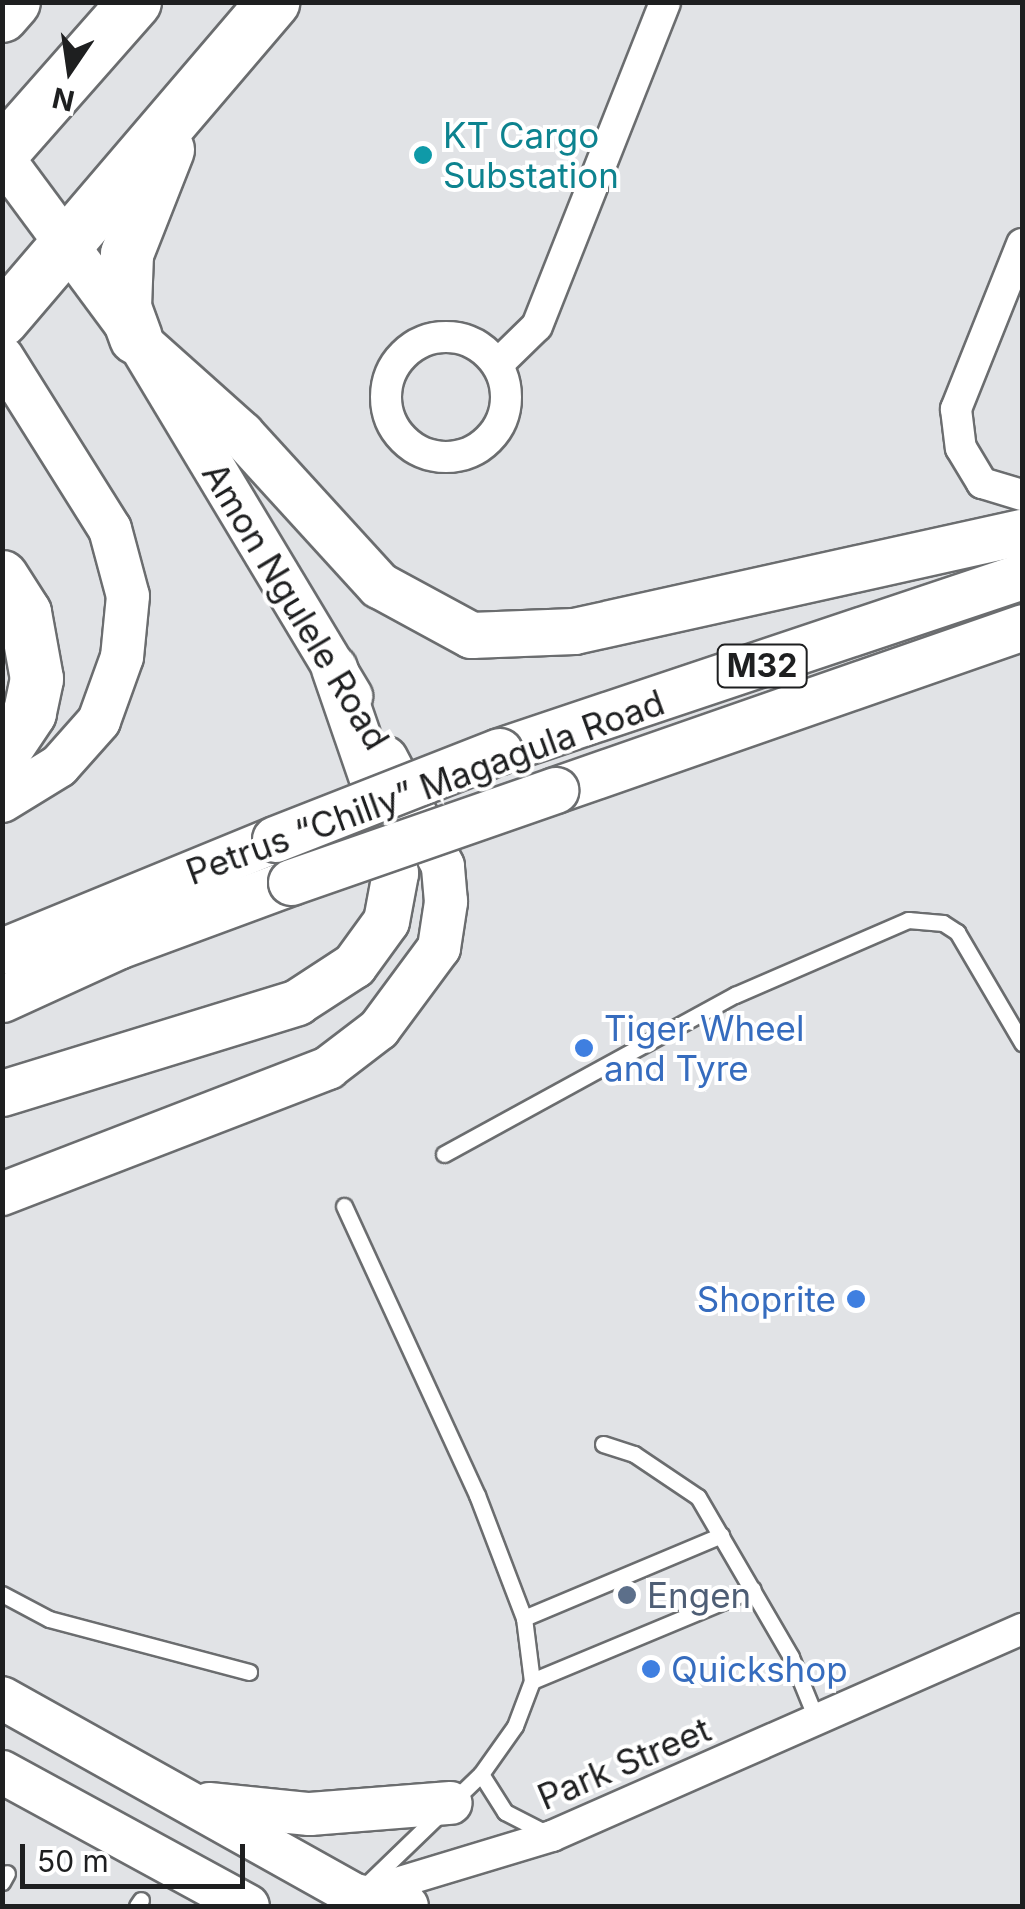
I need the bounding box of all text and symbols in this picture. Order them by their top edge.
north arrow [20,20,120,120]
text: N [49,80,77,118]
place label: KT Cargo Substation [443,114,619,196]
marker: KT Cargo Substation [412,144,434,166]
street label: Amon Ngulele Road [194,455,398,757]
road number: M32 [714,639,810,693]
street label: Petrus “Chilly” Magagula Road [180,681,670,893]
place label: Tiger Wheel and Tyre [604,1007,804,1089]
marker: Tiger Wheel and Tyre [573,1037,595,1059]
place label: Shoprite [697,1278,836,1320]
marker: Shoprite [845,1288,867,1310]
place label: Engen [647,1574,751,1616]
marker: Engen [616,1584,638,1606]
place label: Quickshop [671,1648,848,1690]
marker: Quickshop [640,1658,662,1680]
street label: Park Street [531,1708,717,1818]
scale bar [25,1824,250,1886]
text: 50 m [37,1843,109,1879]

